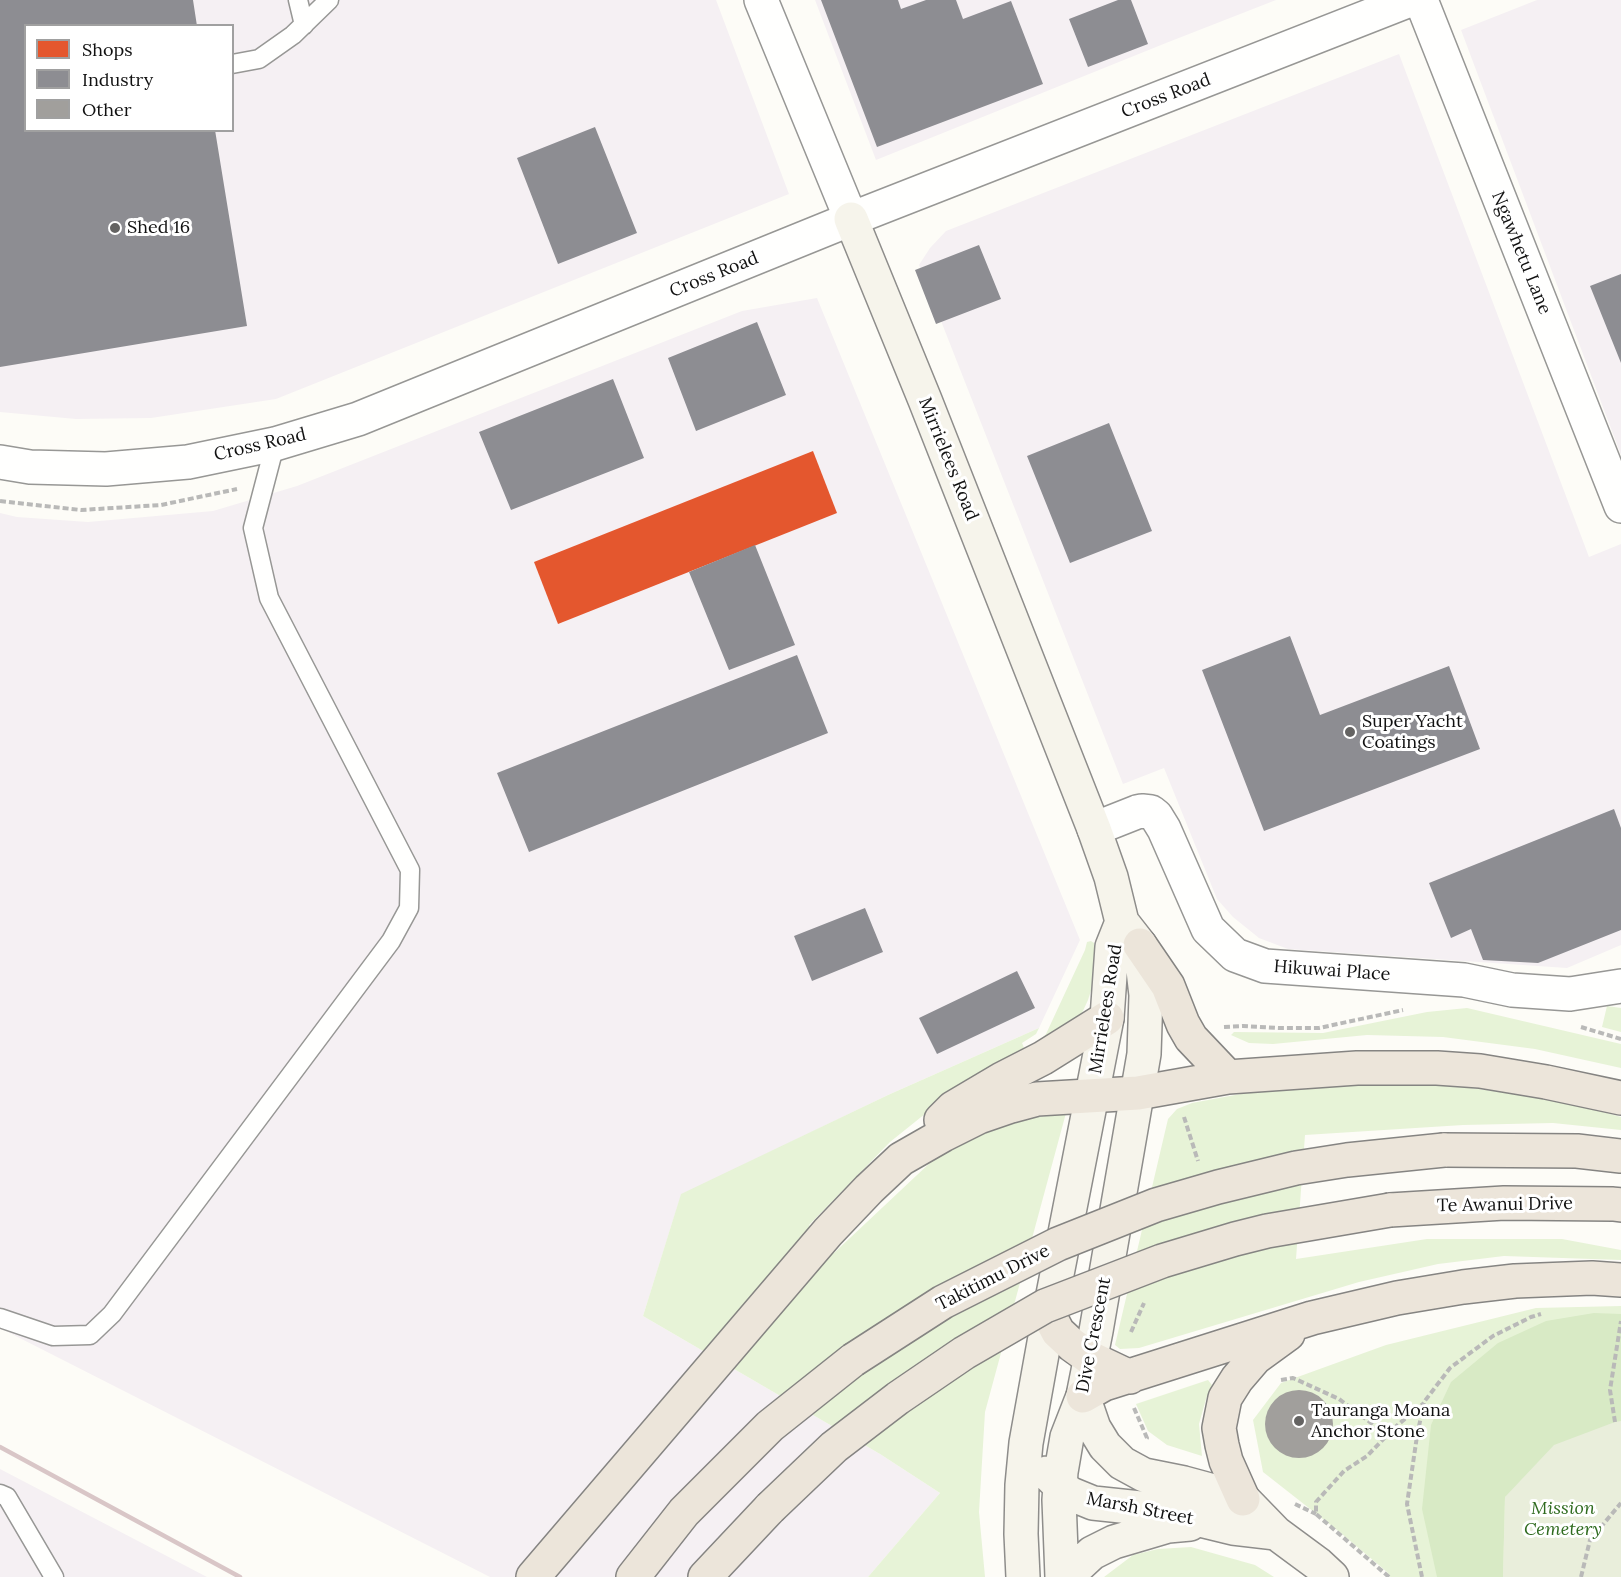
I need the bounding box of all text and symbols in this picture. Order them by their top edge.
legend [24,24,234,132]
text: Shops [82,38,133,61]
text: Industry [82,68,153,91]
street label: Cross Road [1118,69,1214,123]
text: Other [82,98,132,121]
street label: Ngawhetu Lane [1487,188,1555,318]
place label: Shed 16 [127,217,190,239]
marker: Shed 16 [108,221,122,235]
street label: Cross Road [666,247,762,303]
street label: Mirrielees Road [913,394,983,524]
street label: Cross Road [212,424,308,466]
place label: Super Yacht Coatings [1362,711,1463,754]
marker: Super Yacht Coatings [1343,725,1357,739]
street label: Mirrielees Road [1085,943,1127,1075]
street label: Hikuwai Place [1273,956,1391,986]
street label: Te Awanui Drive [1437,1193,1573,1217]
street label: Takitimu Drive [933,1240,1053,1316]
street label: Dive Crescent [1072,1275,1116,1395]
place label: Tauranga Moana Anchor Stone [1311,1400,1450,1442]
marker: Tauranga Moana Anchor Stone [1292,1414,1306,1428]
street label: Marsh Street [1085,1488,1195,1530]
park label: Mission Cemetery [1524,1498,1602,1540]

